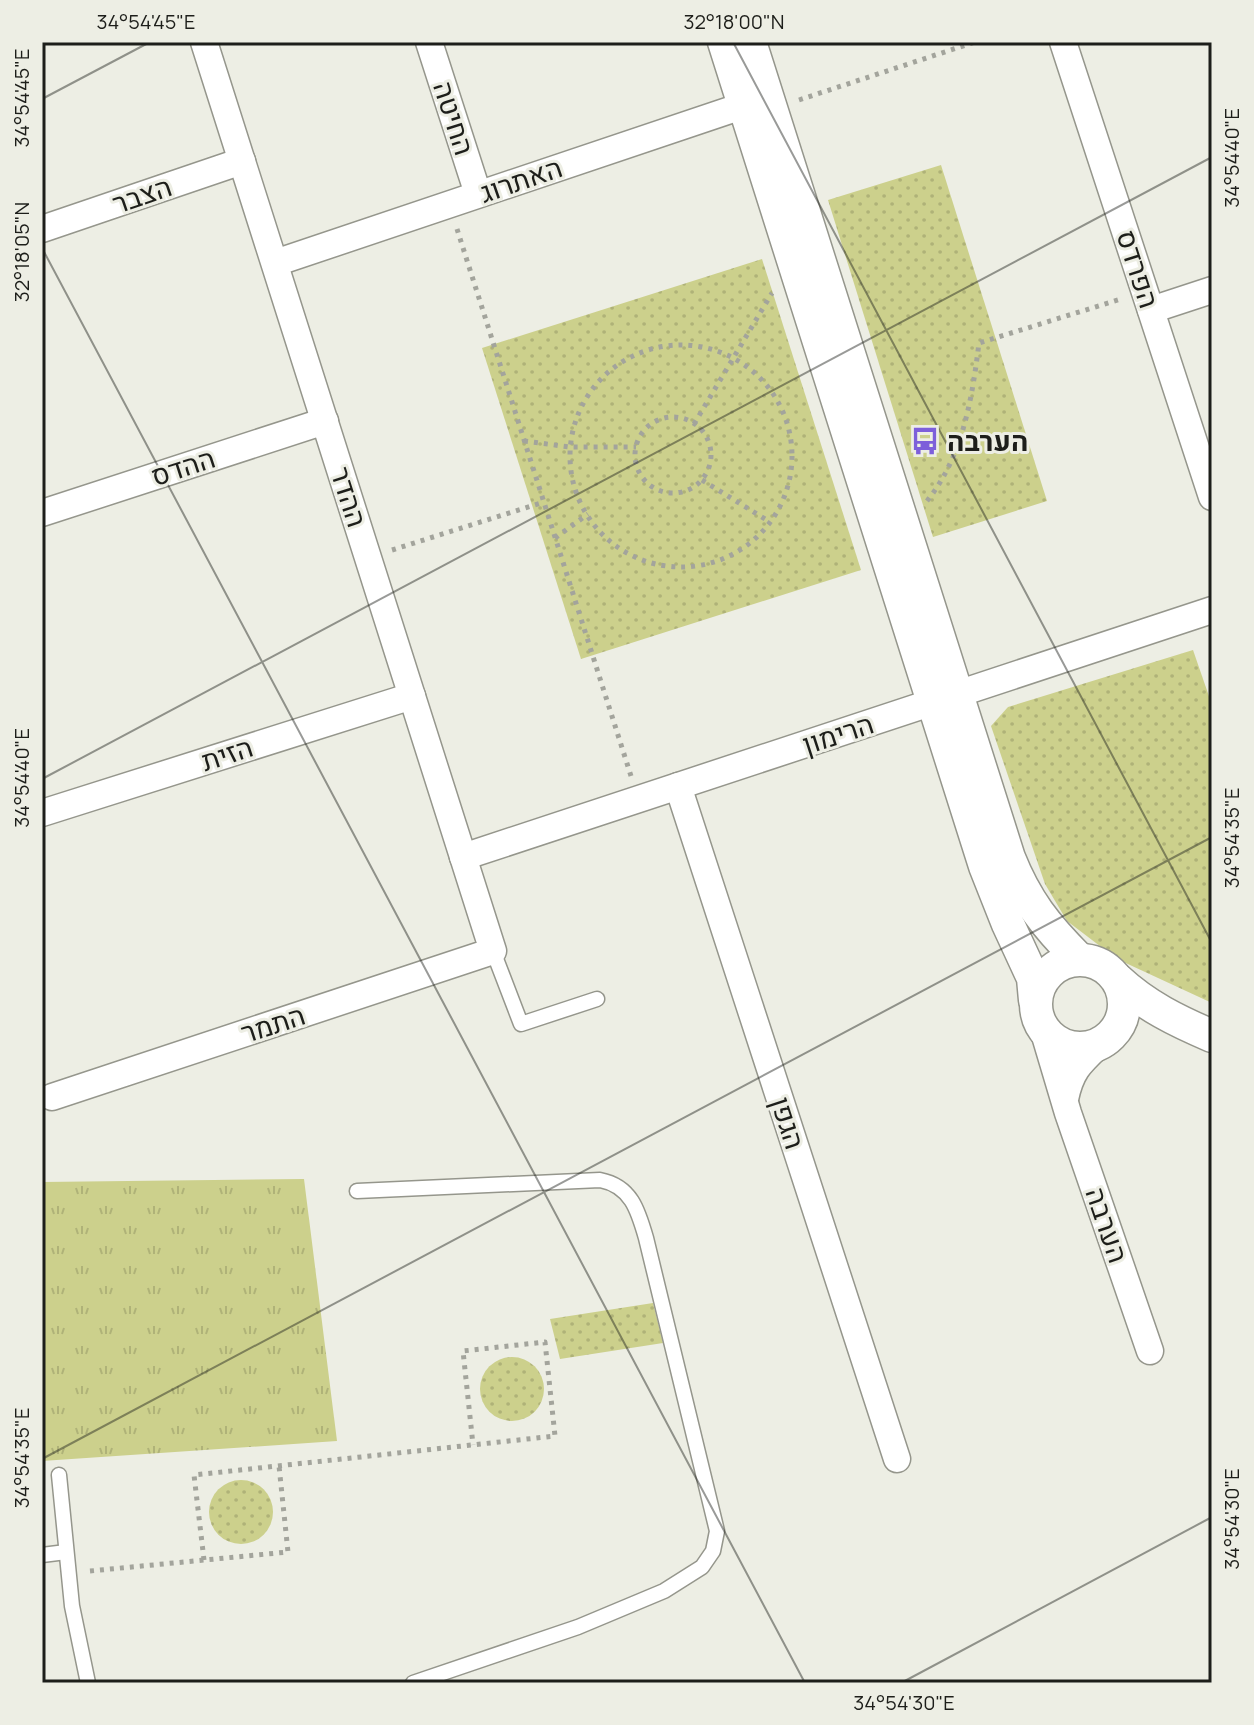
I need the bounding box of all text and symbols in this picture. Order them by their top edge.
text: 34°54'45"E [96,8,196,35]
text: 32°18'00"N [683,8,785,35]
text: 34°54'45"E [8,48,35,148]
street label: החיטה [425,76,485,160]
text: 34°54'40"E [1218,108,1245,208]
street label: האתרוג [474,147,567,211]
street label: הצבר [107,166,176,222]
text: 32°18'05"N [8,202,35,302]
street label: הפרדס [1108,225,1169,313]
place label: הערבה [947,421,1028,459]
bus stop icon: הערבה [910,426,940,456]
street label: ההדס [146,438,220,494]
street label: ההדר [322,462,377,532]
street label: הרימון [797,704,878,762]
street label: הזית [196,727,257,779]
text: 34°54'40"E [8,728,35,828]
text: 34°54'35"E [1218,788,1245,888]
street label: התמר [236,995,310,1051]
street label: הגפן [763,1092,815,1154]
street label: הערבה [1077,1182,1139,1268]
text: 34°54'35"E [8,1408,35,1508]
text: 34°54'30"E [1218,1468,1245,1570]
text: 34°54'30"E [853,1689,955,1716]

